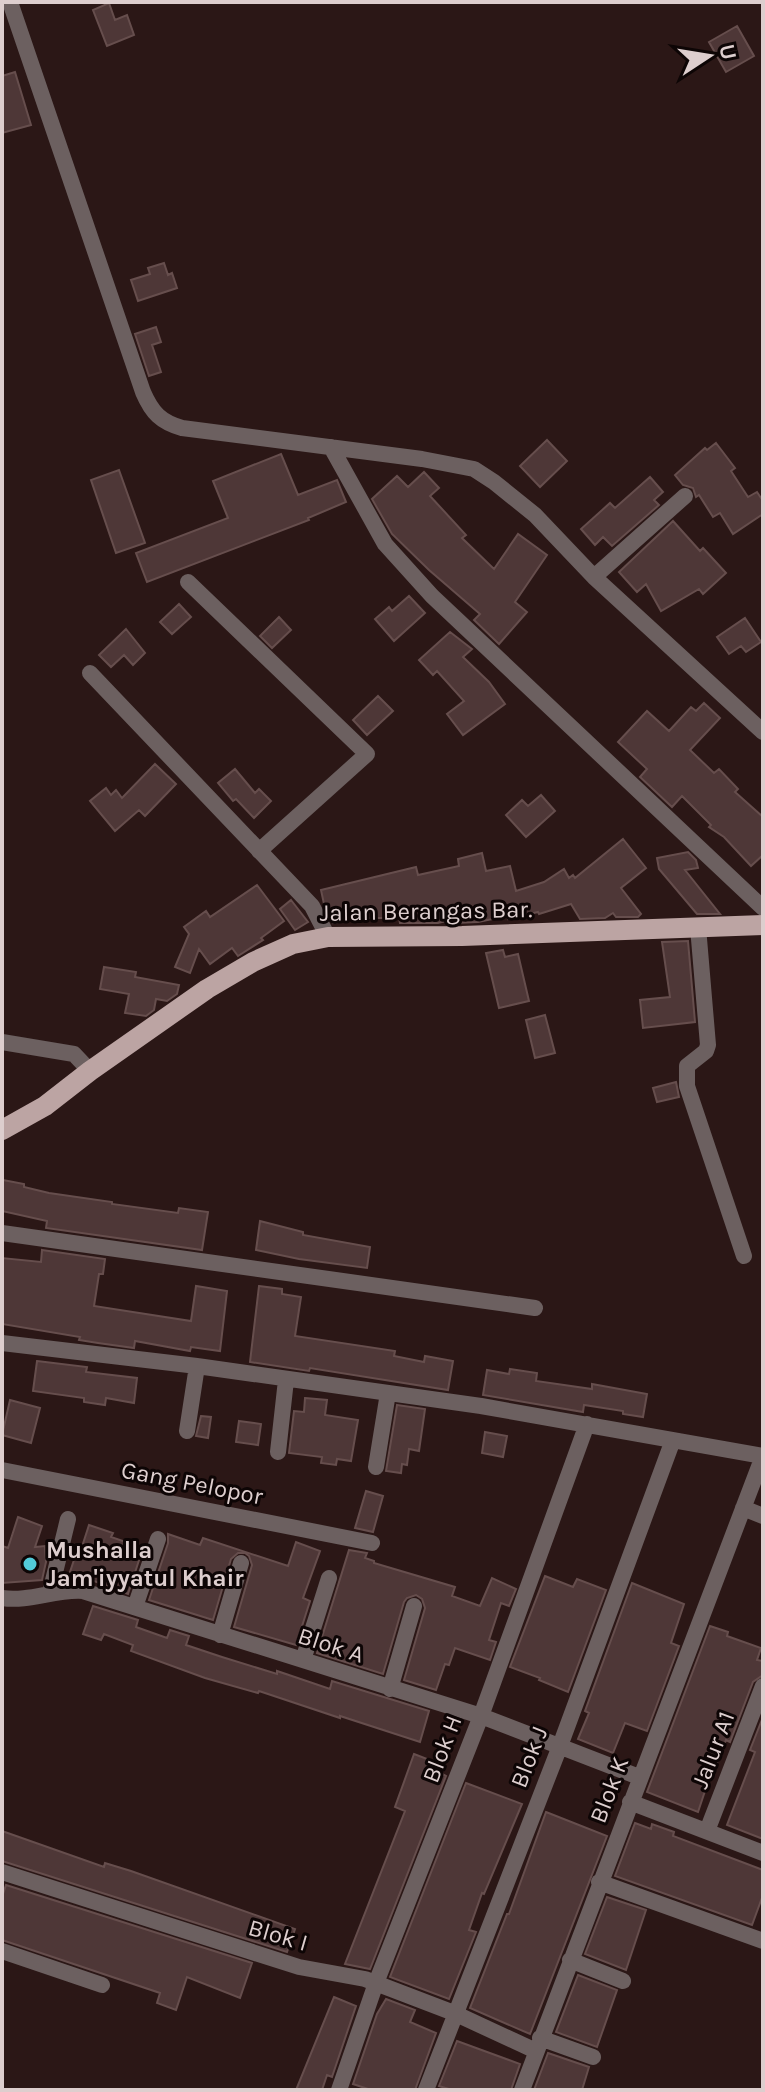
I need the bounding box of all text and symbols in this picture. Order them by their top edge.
north arrow [669,16,749,96]
text: U [713,42,742,62]
street label: Jalan Berangas Bar. [319,895,533,927]
street label: Gang Pelopor [119,1456,265,1511]
place label: Mushalla Jam'iyyatul Khair [46,1536,244,1592]
marker: Mushalla Jam'iyyatul Khair [21,1555,39,1573]
street label: Blok A [294,1621,368,1669]
street label: Jalur A1 [686,1708,740,1792]
street label: Blok H [416,1711,468,1787]
street label: Blok J [505,1722,553,1792]
street label: Blok K [584,1753,635,1827]
street label: Blok I [245,1913,311,1957]

